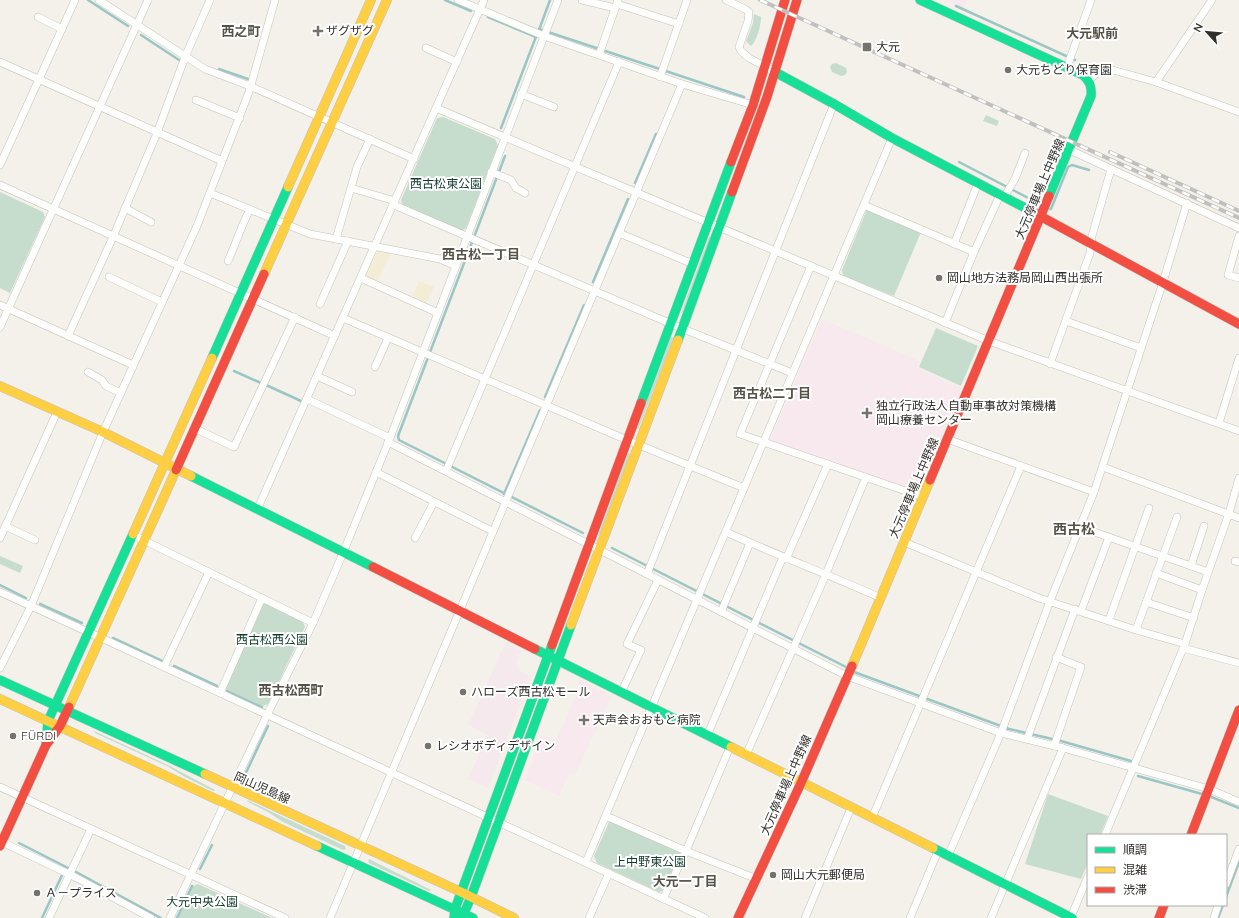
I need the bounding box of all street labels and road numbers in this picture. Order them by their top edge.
street label: 大元停車場上中野線 [1012,136,1068,241]
street label: 大元停車場上中野線 [886,435,942,540]
street label: 大元停車場上中野線 [757,732,814,837]
street label: 岡山児島線 [232,768,293,807]

